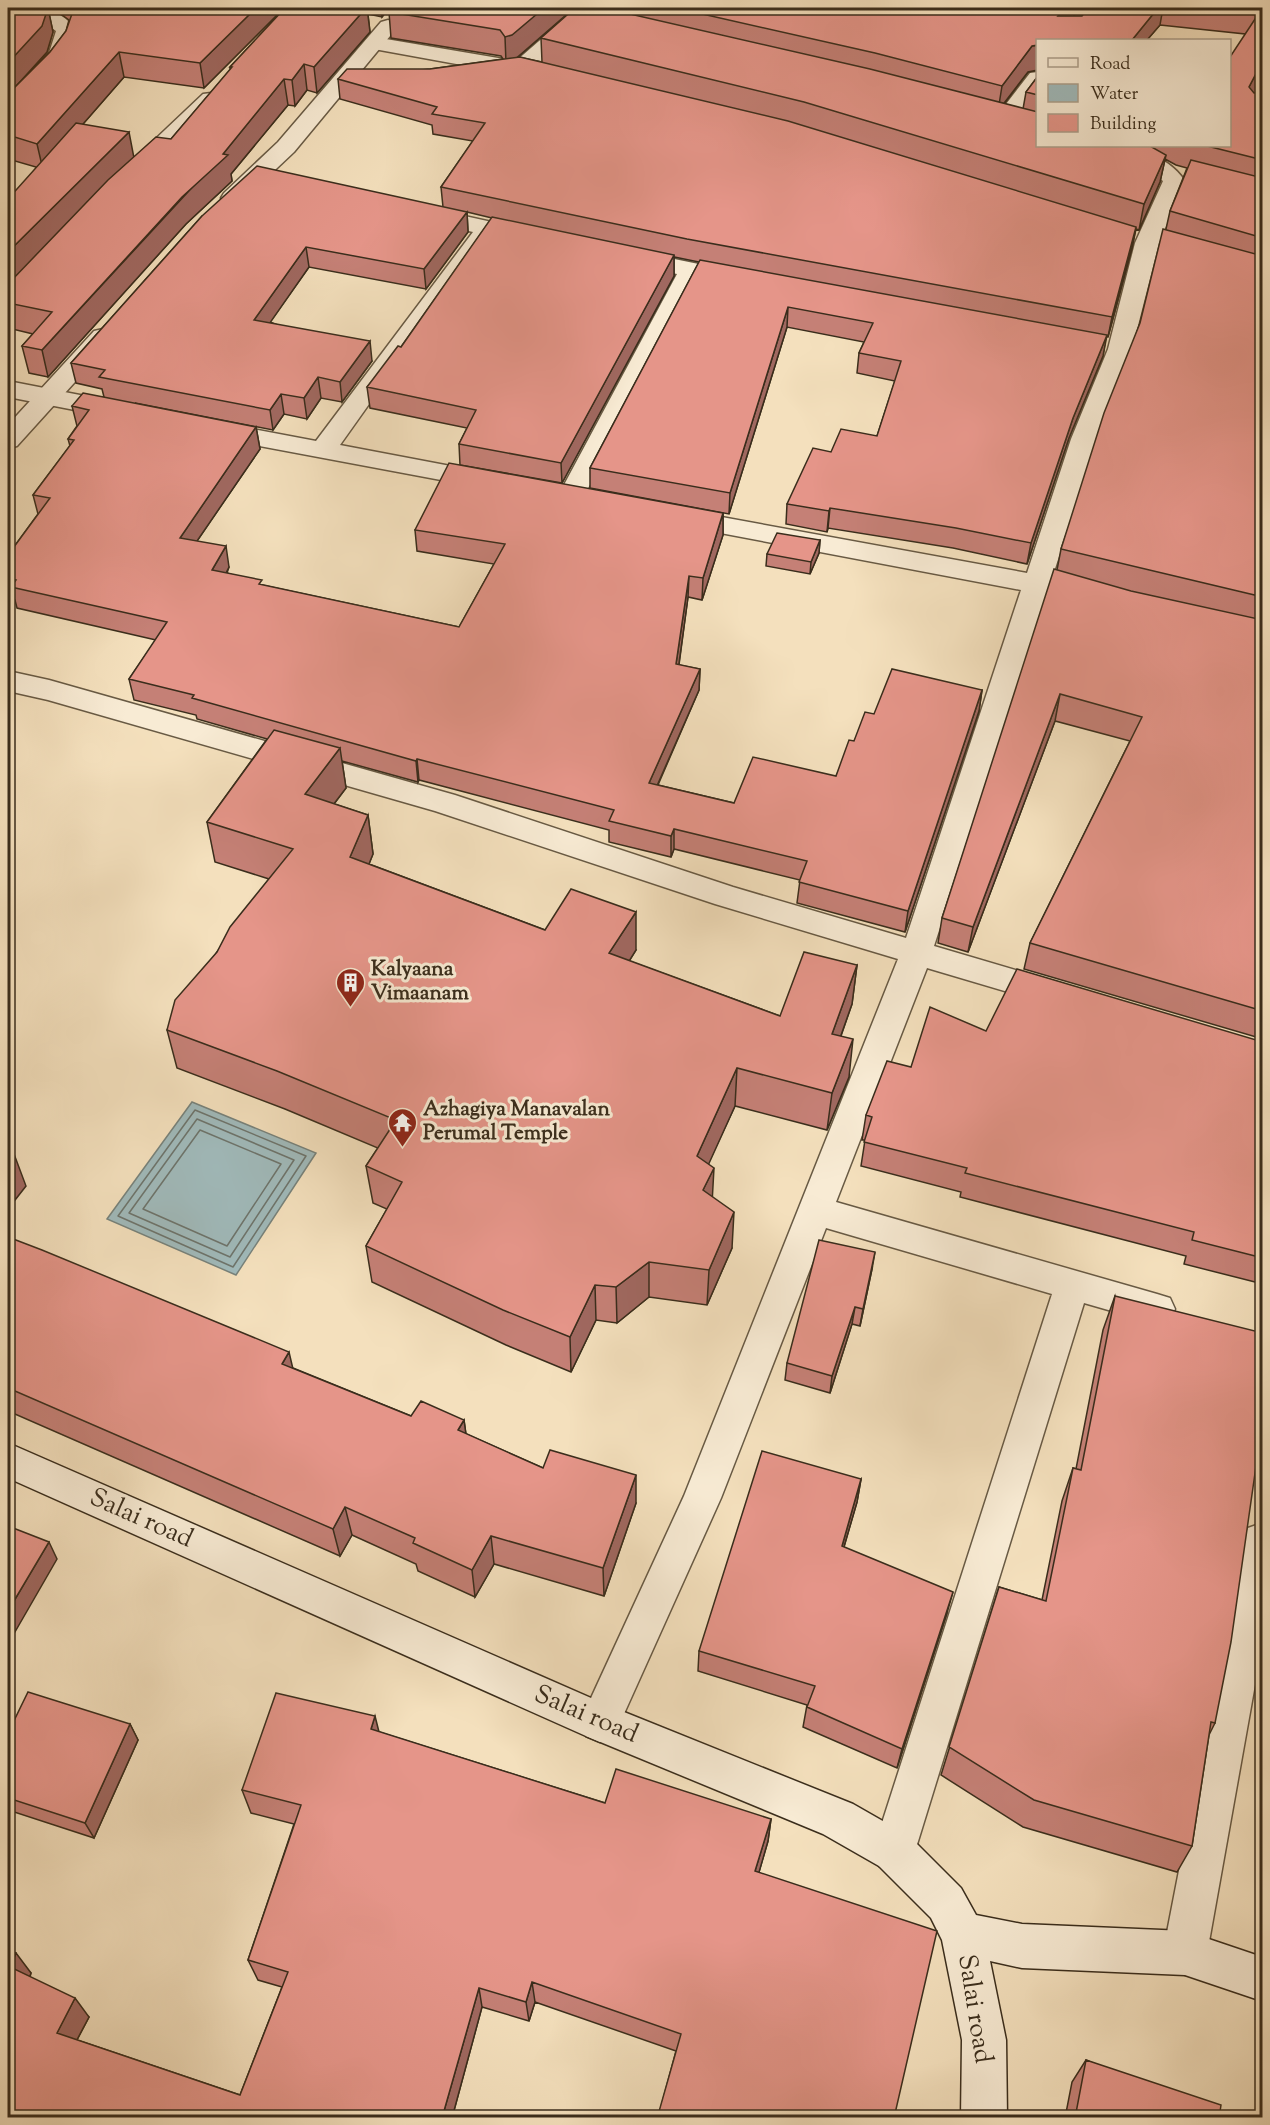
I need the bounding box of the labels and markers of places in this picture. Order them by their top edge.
place label: Kalyaana Vimaanam [371,955,469,1009]
building icon: Kalyaana Vimaanam [334,966,366,1008]
place label: Azhagiya Manavalan Perumal Temple [423,1095,610,1149]
temple icon: Azhagiya Manavalan Perumal Temple [386,1106,418,1148]

